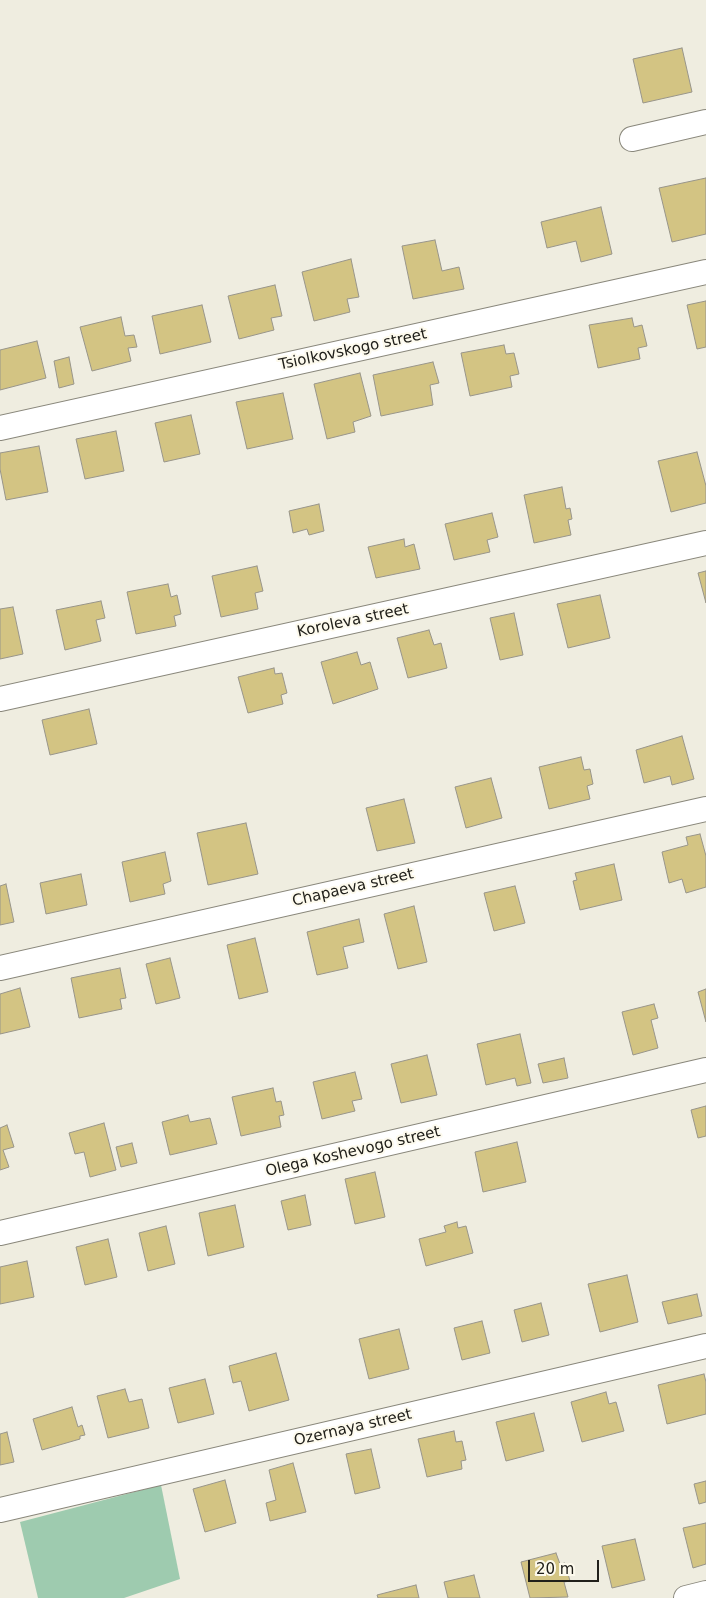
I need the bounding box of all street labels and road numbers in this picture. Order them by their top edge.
street label: Tsiolkovskogo street [277,326,429,374]
street label: Koroleva street [296,600,410,642]
street label: Chapaeva street [291,865,415,911]
street label: Olega Koshevogo street [264,1123,442,1181]
street label: Ozernaya street [292,1406,414,1450]

